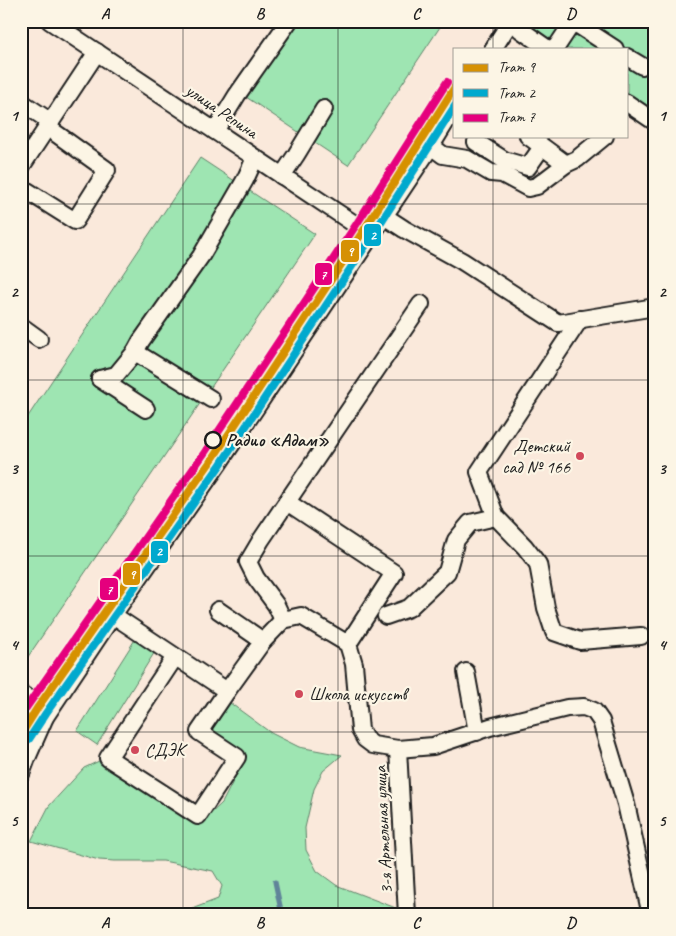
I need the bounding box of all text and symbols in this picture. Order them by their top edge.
text: A [101,4,111,24]
text: B [256,4,266,24]
text: C [412,4,422,24]
text: D [566,4,577,24]
legend [453,48,628,138]
text: Tram 9 [498,58,536,77]
street label: улица Репина [181,78,264,144]
text: Tram 2 [498,84,536,103]
text: 1 [10,106,19,126]
text: 1 [658,106,667,126]
text: Tram 7 [498,108,536,127]
line badge: 2 [363,223,382,247]
text: 2 [370,227,378,244]
line badge: 9 [340,239,360,263]
text: 9 [347,243,355,260]
line badge: 7 [314,262,333,286]
text: 7 [320,266,328,283]
text: 2 [10,282,19,302]
text: 2 [658,282,667,302]
place label: Радио «Адам» [226,429,329,451]
marker: Радио «Адам» [204,431,222,449]
place label: Детский сад № 166 [502,435,571,478]
marker: Детский сад № 166 [574,450,586,462]
text: 3 [10,459,19,479]
text: 3 [658,459,667,479]
line badge: 2 [150,540,169,564]
text: 2 [156,543,164,560]
line badge: 9 [122,562,141,586]
text: 9 [129,566,137,583]
line badge: 7 [99,577,119,601]
text: 7 [106,581,114,598]
text: 4 [10,635,19,655]
text: 4 [658,635,667,655]
place label: Школа искусств [309,683,409,705]
marker: Школа искусств [293,688,305,700]
place label: СДЭК [145,739,188,761]
marker: СДЭК [129,744,141,756]
street label: 3-я Артельная улица [369,764,397,895]
text: 5 [11,811,20,831]
text: 5 [659,811,668,831]
text: A [101,913,111,933]
text: B [256,913,266,933]
text: C [412,913,422,933]
text: D [566,913,577,933]

